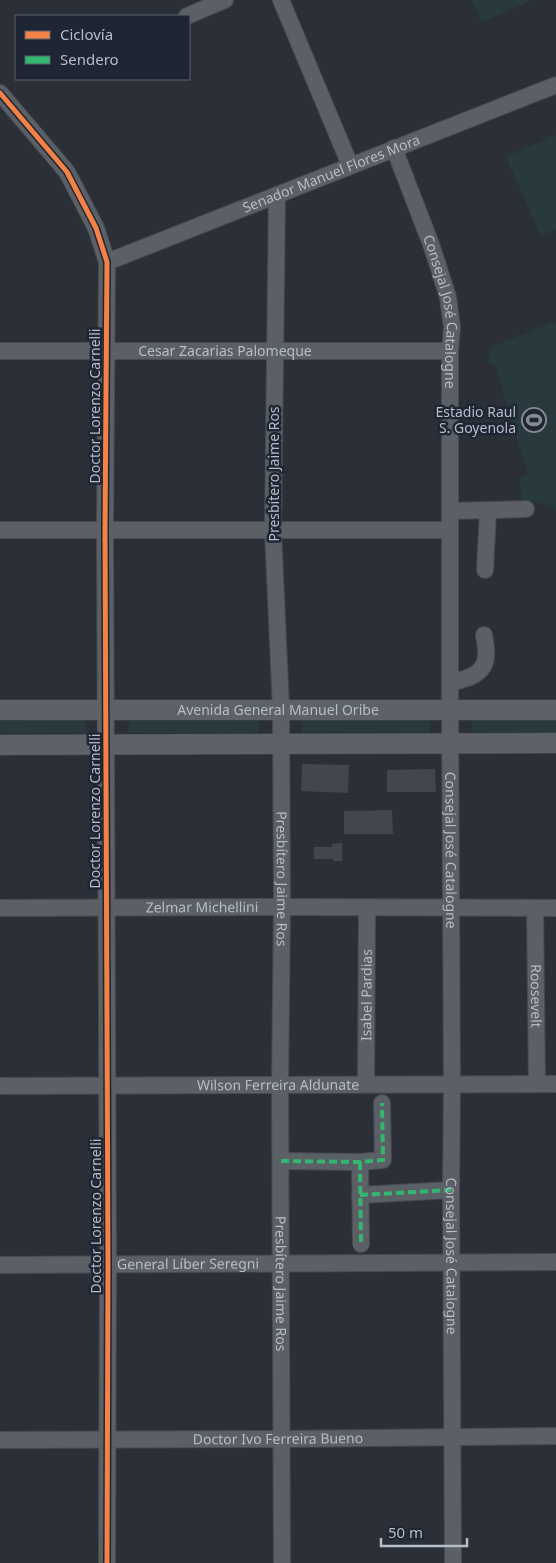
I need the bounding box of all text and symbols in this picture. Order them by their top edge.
legend [15,15,190,80]
text: Ciclovía [60,24,113,44]
text: Sendero [60,49,119,69]
street label: Senador Manuel Flores Mora [239,130,423,217]
street label: Consejal José Catalogne [419,232,462,389]
street label: Doctor Lorenzo Carnelli [85,329,104,483]
street label: Cesar Zacarias Palomeque [138,341,312,360]
place label: Estadio Raul S. Goyenola [435,402,516,437]
street label: Presbítero Jaime Ros [264,406,283,542]
sports icon: Estadio Raul S. Goyenola [521,407,547,433]
street label: Avenida General Manuel Oribe [177,700,379,719]
street label: Doctor Lorenzo Carnelli [85,734,104,888]
street label: Consejal José Catalogne [441,772,461,929]
street label: Presbítero Jaime Ros [273,811,292,947]
street label: Zelmar Michellini [146,897,258,916]
street label: Isabel Pardias [356,949,376,1041]
street label: Roosevelt [527,964,546,1028]
street label: Wilson Ferreira Aldunate [197,1075,359,1094]
street label: Doctor Lorenzo Carnelli [86,1139,105,1293]
street label: Consejal José Catalogne [442,1178,462,1335]
street label: Presbítero Jaime Ros [272,1216,291,1352]
street label: General Líber Seregni [117,1254,259,1273]
street label: Doctor Ivo Ferreira Bueno [193,1428,363,1448]
scale bar [381,1516,467,1548]
text: 50 m [388,1522,423,1542]

